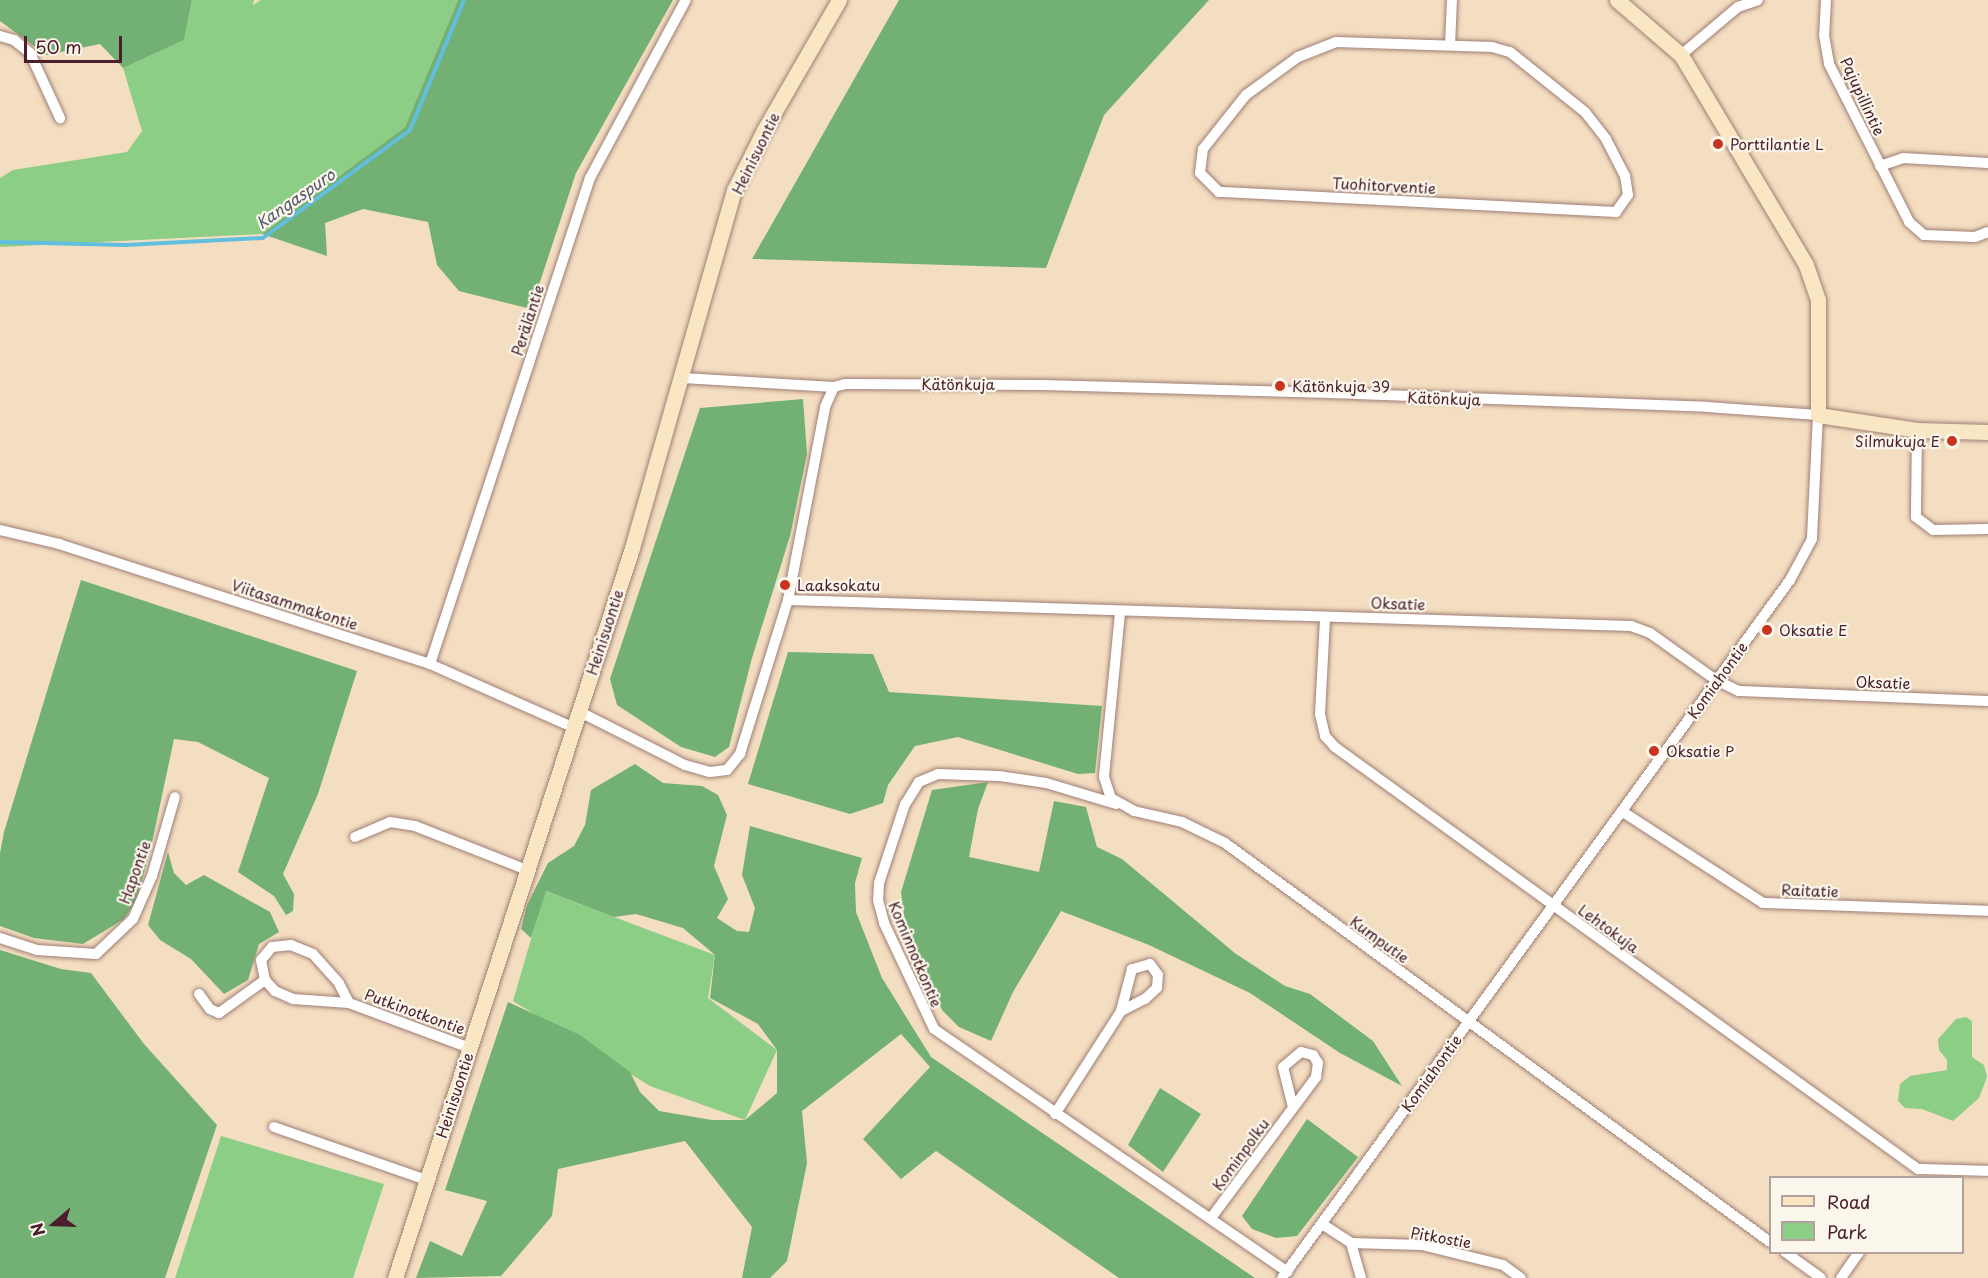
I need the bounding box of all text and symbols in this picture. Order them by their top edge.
scale bar [27,24,124,62]
text: 50 m [35,33,82,60]
street label: Pajupillintie [1837,54,1889,138]
street label: Heinisuontie [727,109,783,197]
place label: Porttilantie L [1730,135,1824,153]
marker: Porttilantie L [1711,137,1725,151]
water label: Kangaspuro [252,164,338,232]
street label: Tuohitorventie [1332,173,1436,197]
street label: Peräläntie [507,282,547,358]
street label: Kätönkuja [921,375,995,393]
place label: Kätönkuja 39 [1292,377,1389,395]
marker: Kätönkuja 39 [1273,379,1287,393]
street label: Kätönkuja [1407,388,1481,408]
place label: Silmukuja E [1855,432,1940,450]
marker: Silmukuja E [1945,434,1959,448]
street label: Viitasammakontie [230,575,360,633]
place label: Laaksokatu [797,576,880,594]
marker: Laaksokatu [778,578,792,592]
street label: Heinisuontie [582,587,626,677]
street label: Oksatie [1370,593,1426,613]
place label: Oksatie E [1779,621,1848,639]
marker: Oksatie E [1760,623,1774,637]
street label: Komiahontie [1683,638,1751,722]
street label: Oksatie [1855,672,1911,692]
place label: Oksatie P [1666,742,1735,760]
marker: Oksatie P [1647,744,1661,758]
street label: Hapontie [114,838,154,906]
street label: Raitatie [1781,880,1839,900]
street label: Kominnotkontie [886,898,946,1010]
street label: Lehtokuja [1575,900,1643,956]
street label: Kumputie [1347,912,1413,966]
street label: Putkinotkontie [362,984,468,1038]
street label: Komiahontie [1397,1031,1465,1115]
street label: Heinisuontie [432,1050,476,1140]
street label: Kominpolku [1208,1114,1272,1194]
legend [1769,1176,1964,1254]
text: Road [1827,1188,1871,1215]
north arrow [24,1194,84,1254]
text: Park [1827,1218,1867,1245]
text: N [24,1220,50,1240]
street label: Pitkostie [1409,1223,1473,1251]

